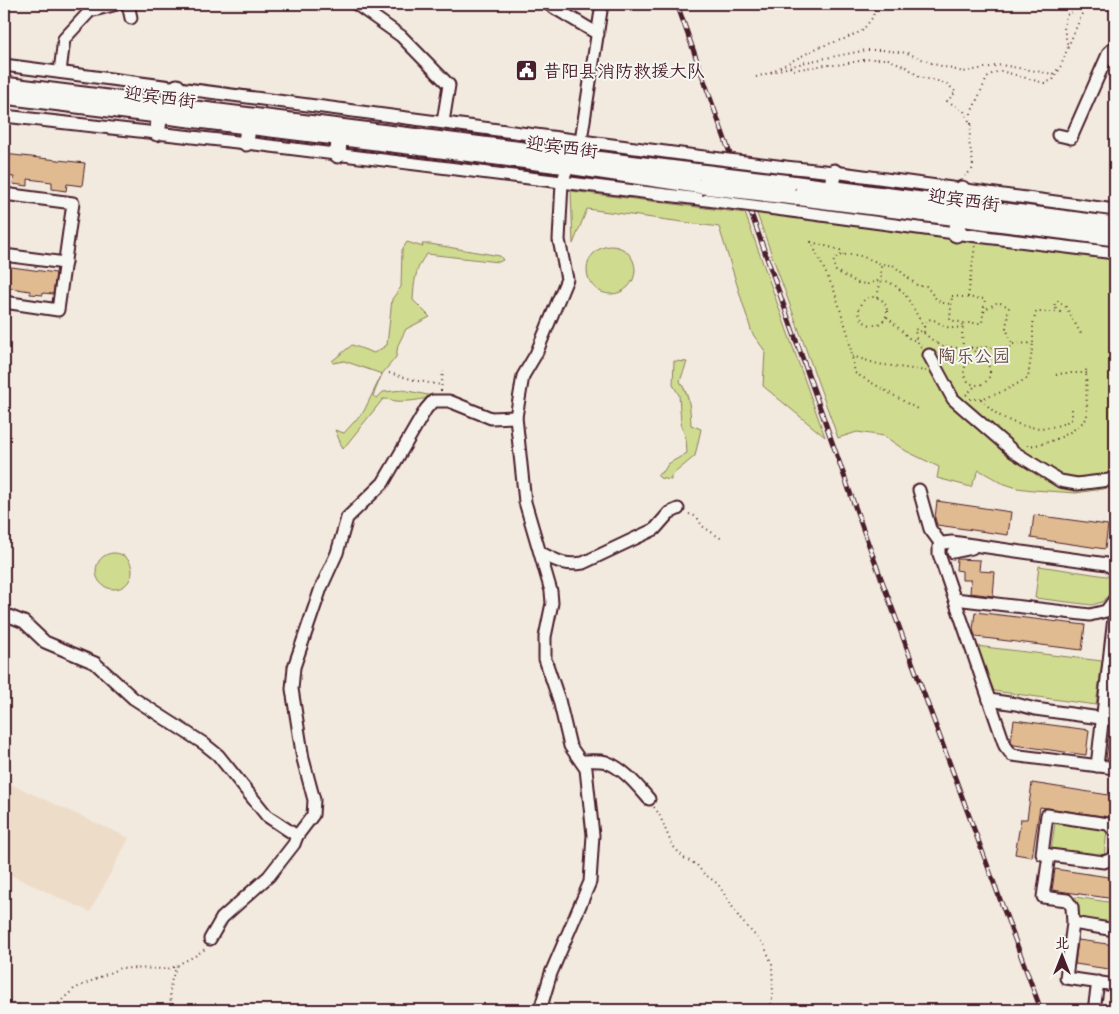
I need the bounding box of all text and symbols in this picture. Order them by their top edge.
public building icon: 昔阳县消防救援大队 [515,59,539,83]
place label: 昔阳县消防救援大队 [543,60,705,83]
street label: 迎宾西街 [123,82,197,113]
street label: 迎宾西街 [525,132,599,163]
street label: 迎宾西街 [927,184,1001,217]
park label: 陶乐公园 [938,345,1010,368]
north arrow [1036,932,1086,982]
text: 北 [1055,935,1069,952]

